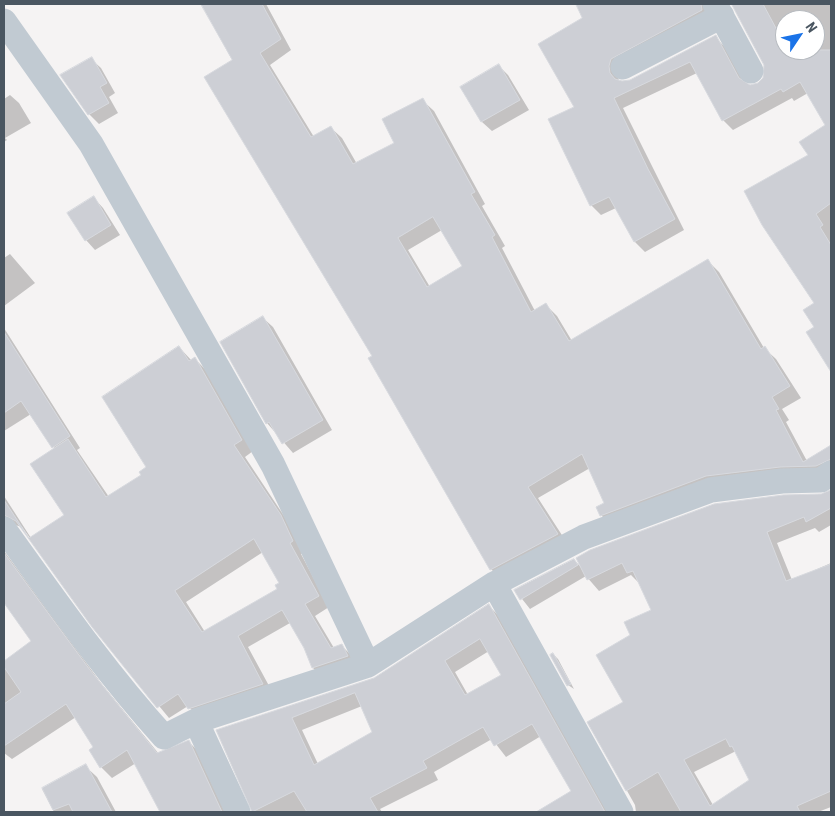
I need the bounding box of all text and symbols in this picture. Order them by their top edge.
north arrow [775,10,825,60]
text: N [803,19,821,35]

